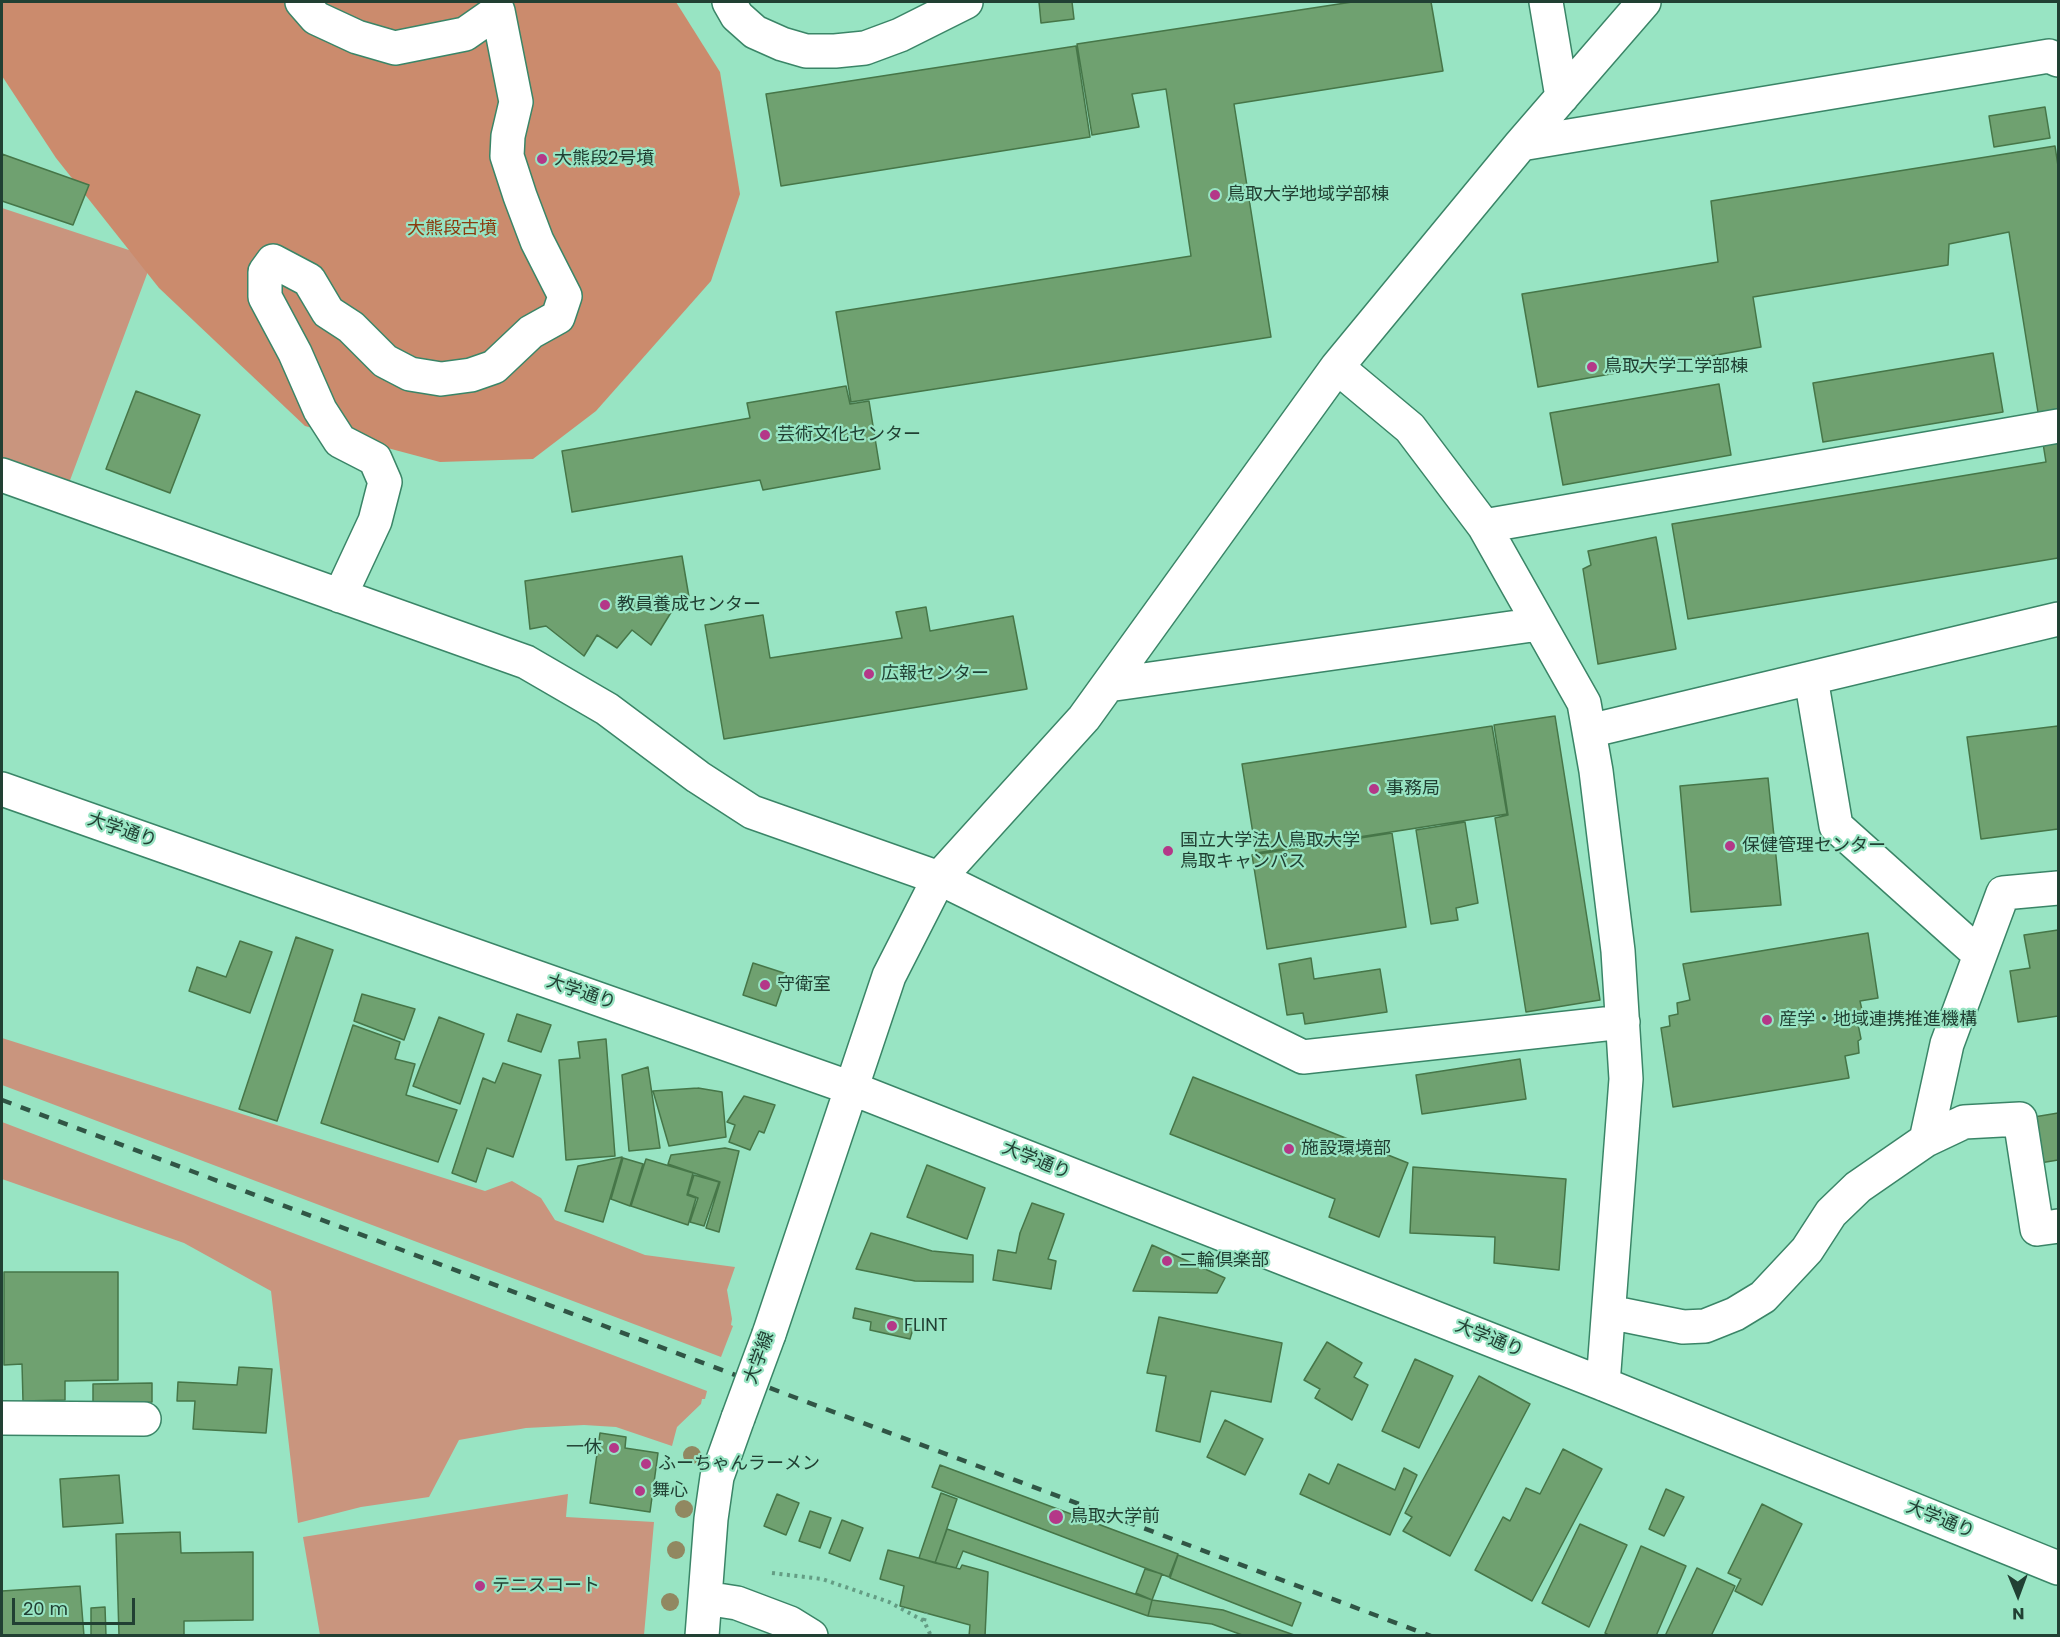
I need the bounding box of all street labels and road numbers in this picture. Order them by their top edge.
street label: 大学通り [84,809,160,853]
street label: 大学通り [543,971,619,1015]
street label: 大学通り [999,1138,1073,1184]
street label: 大学通り [1452,1316,1526,1362]
street label: 大学線 [741,1329,779,1387]
street label: 大学通り [1903,1497,1977,1543]

